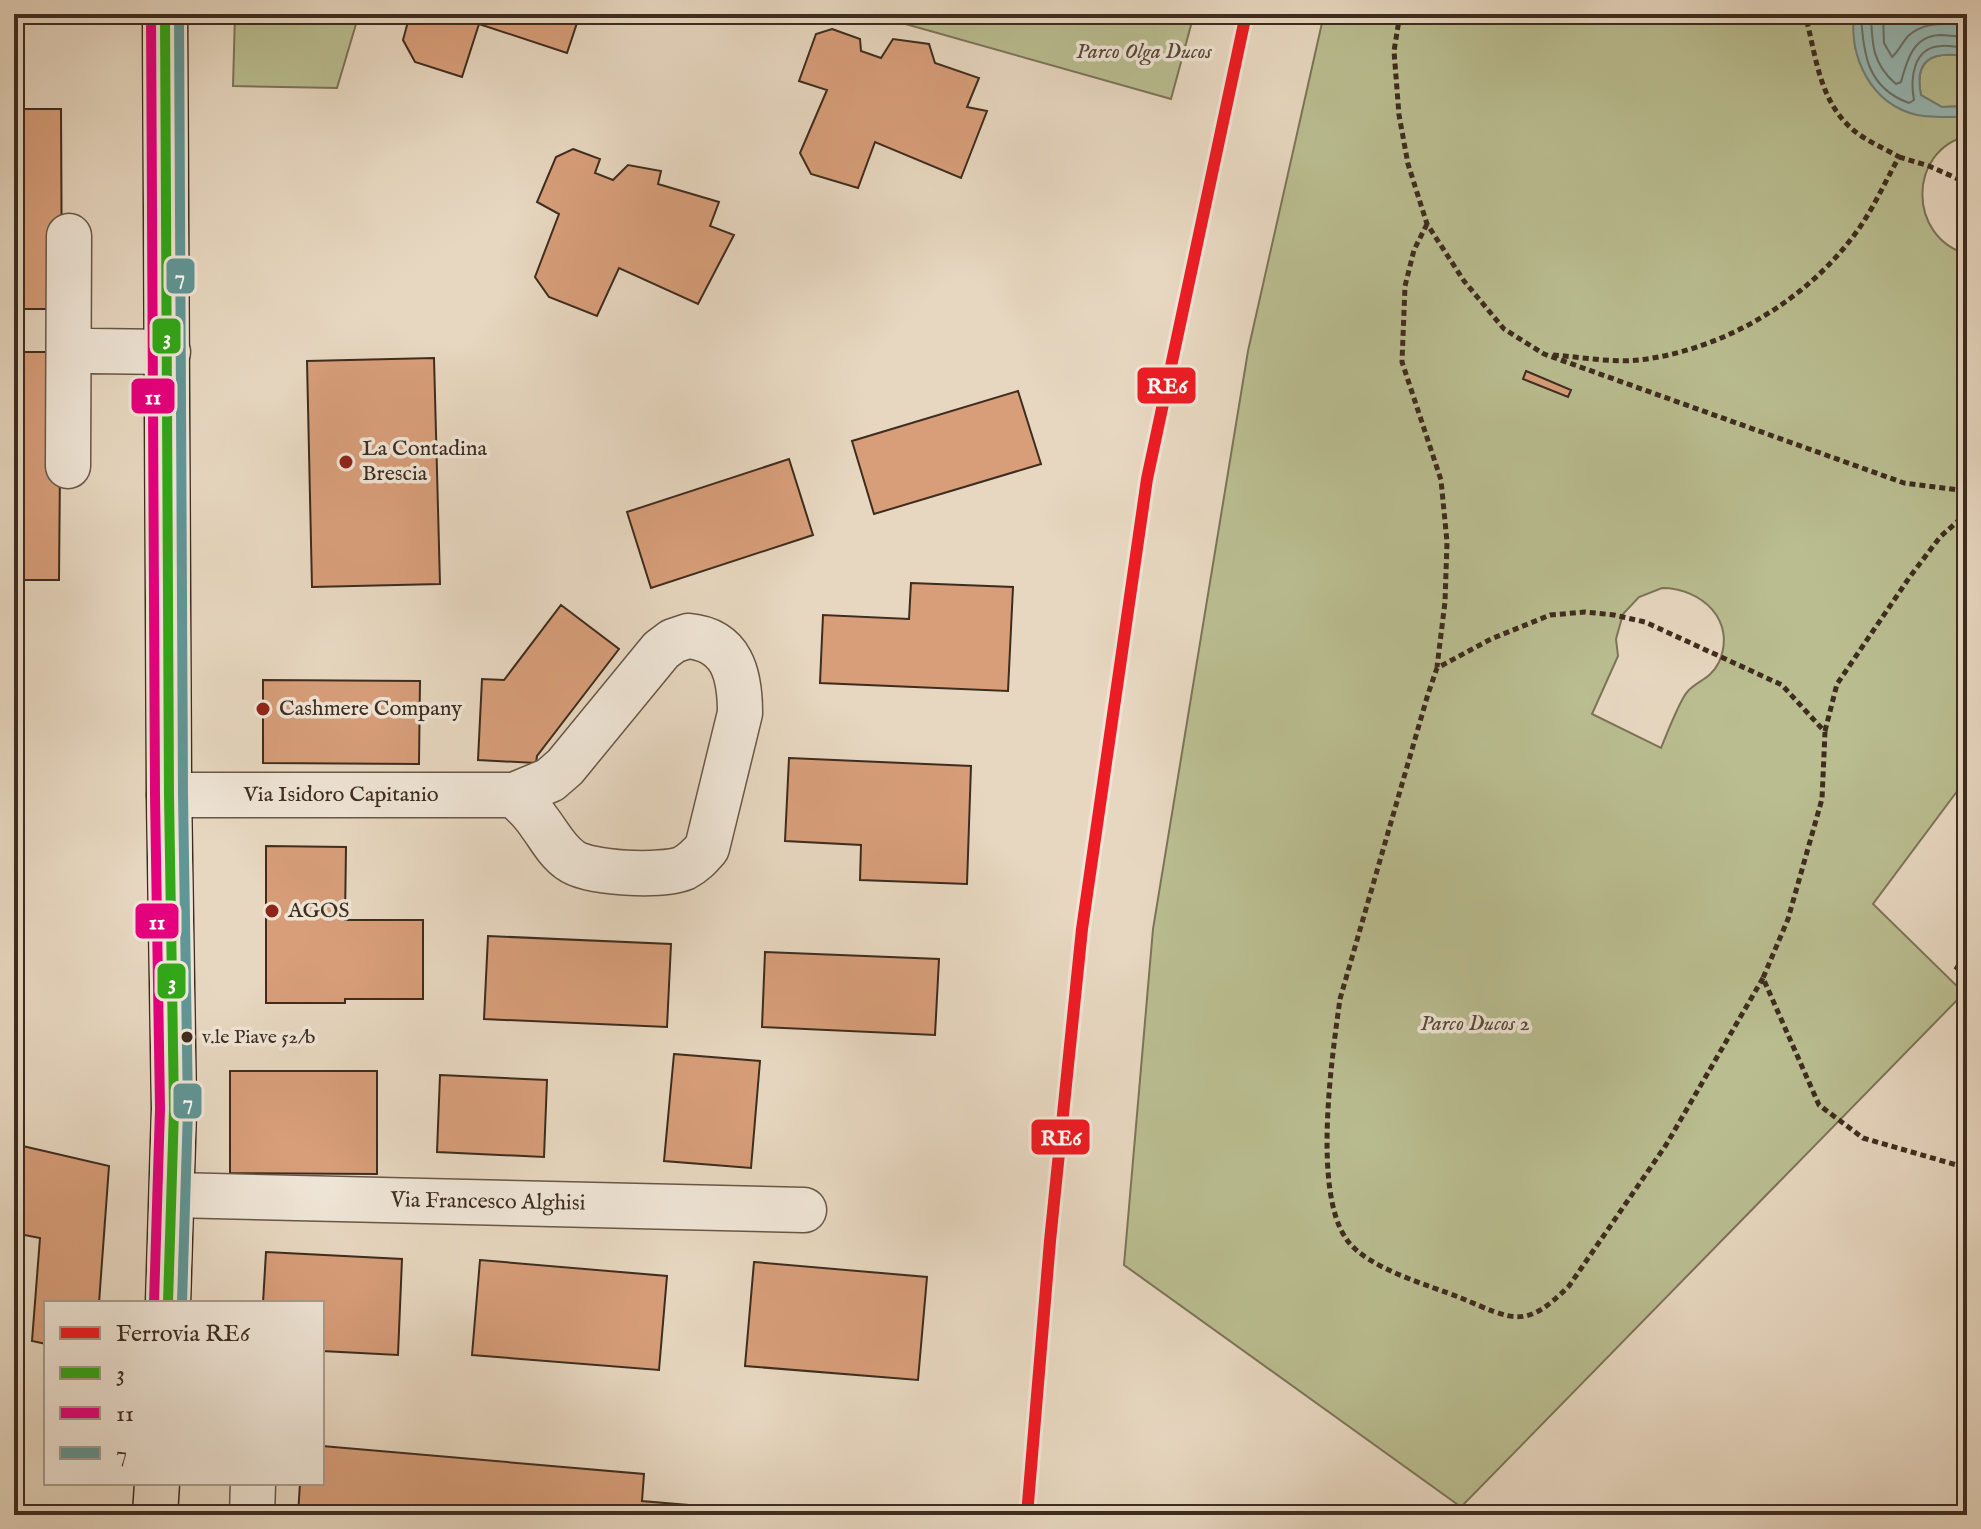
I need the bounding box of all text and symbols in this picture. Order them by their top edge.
park label: Parco Olga Ducos [1076,38,1213,66]
line badge: 7 [165,257,196,295]
text: 7 [175,264,185,292]
line badge: 3 [151,317,182,355]
text: 3 [163,324,171,352]
line badge: RE6 [1136,366,1197,405]
text: RE6 [1146,373,1189,401]
line badge: 11 [130,377,176,415]
text: 11 [145,384,161,412]
place label: La Contadina Brescia [362,435,488,488]
marker: La Contadina Brescia [337,453,355,471]
place label: Cashmere Company [279,695,462,723]
marker: Cashmere Company [254,700,272,718]
street label: Via Isidoro Capitanio [242,781,439,809]
place label: AGOS [287,897,350,925]
line badge: 11 [134,902,180,940]
marker: AGOS [263,902,281,920]
text: 11 [149,909,165,937]
line badge: 3 [156,962,187,1000]
text: 3 [168,969,176,997]
park label: Parco Ducos 2 [1420,1010,1530,1038]
place label: v.le Piave 52/b [202,1025,316,1050]
marker: v.le Piave 52/b [179,1029,195,1045]
line badge: 7 [172,1082,203,1120]
text: 7 [183,1089,193,1117]
line badge: RE6 [1030,1118,1091,1156]
text: RE6 [1040,1125,1083,1153]
street label: Via Francesco Alghisi [389,1186,586,1218]
legend [44,1301,324,1485]
text: Ferrovia RE6 [116,1319,251,1350]
text: 3 [116,1359,125,1390]
text: 11 [116,1399,134,1430]
text: 7 [116,1439,127,1470]

